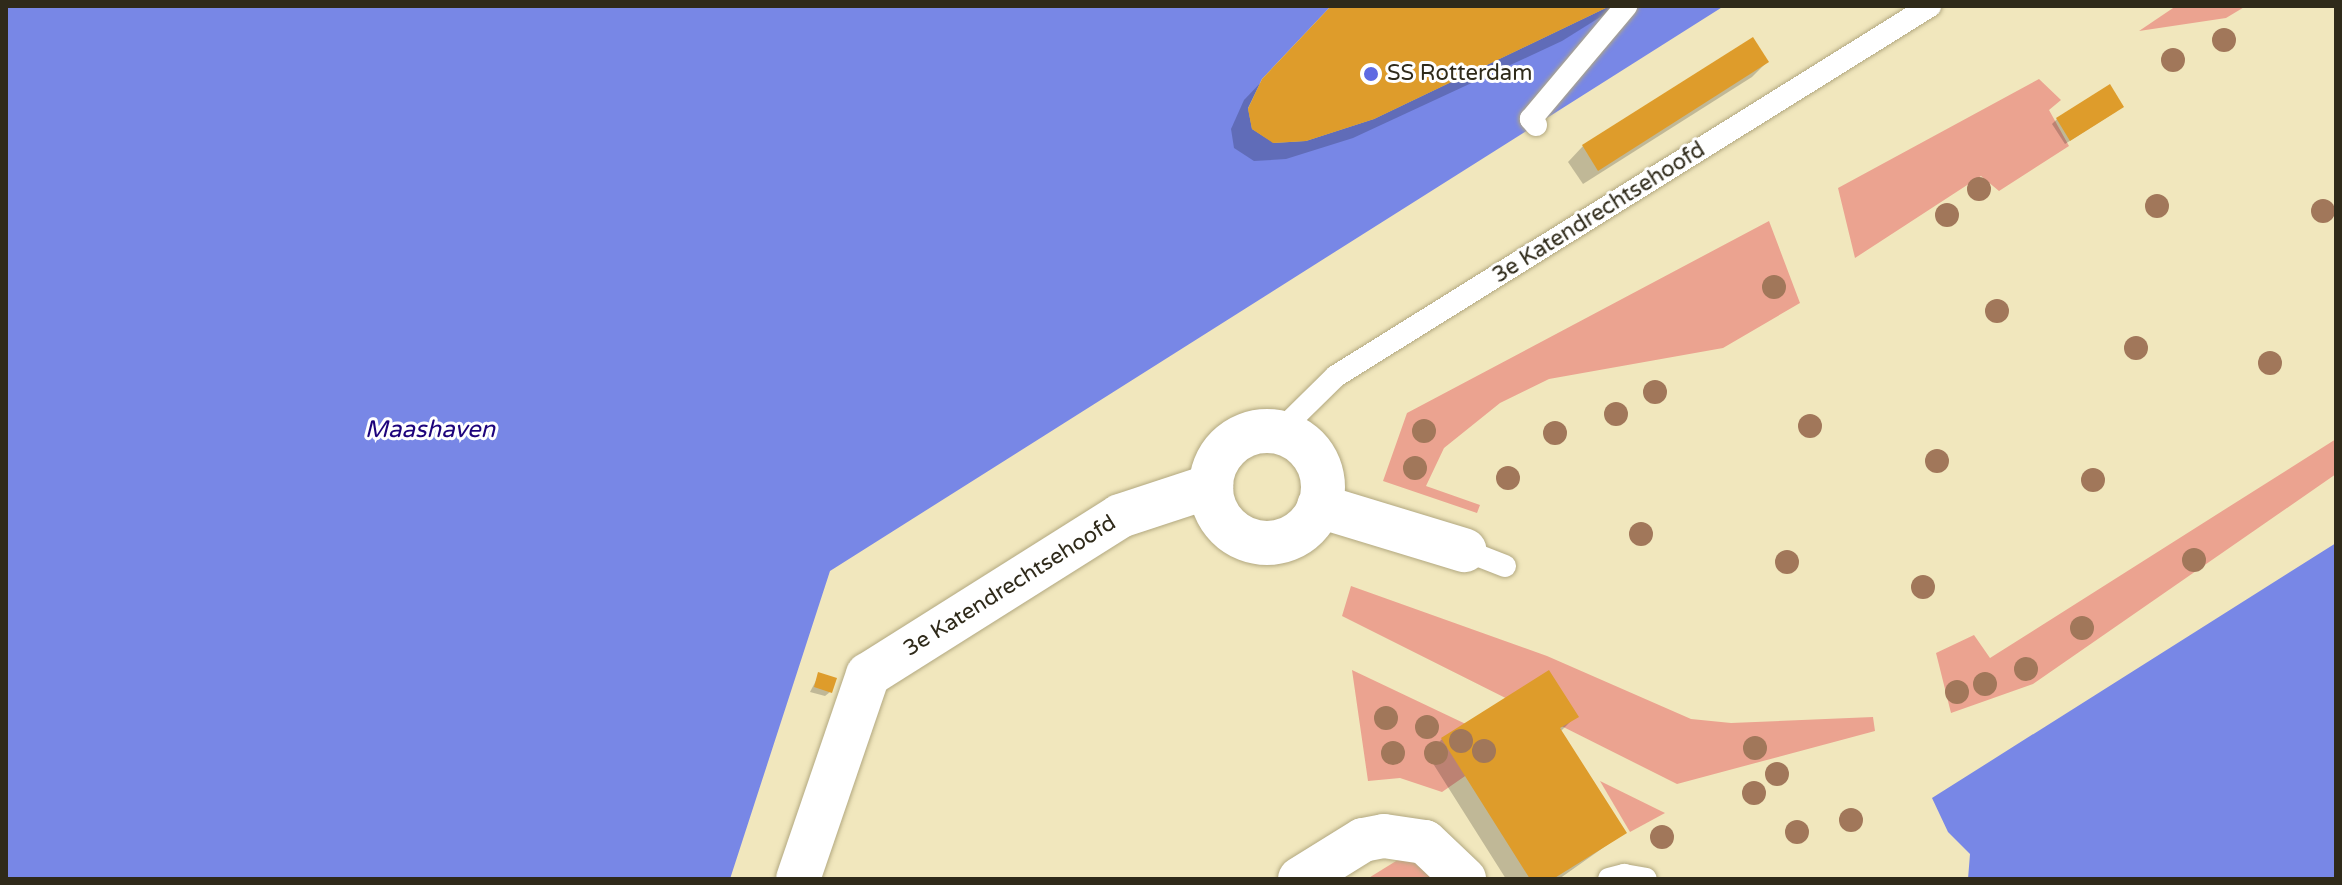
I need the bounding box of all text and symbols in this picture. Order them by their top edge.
place label: SS Rotterdam [1387,61,1532,87]
marker: SS Rotterdam [1362,65,1380,83]
street label: 3e Katendrechtsehoofd [1488,137,1710,289]
water label: Maashaven [365,416,495,444]
street label: 3e Katendrechtsehoofd [899,510,1121,662]

